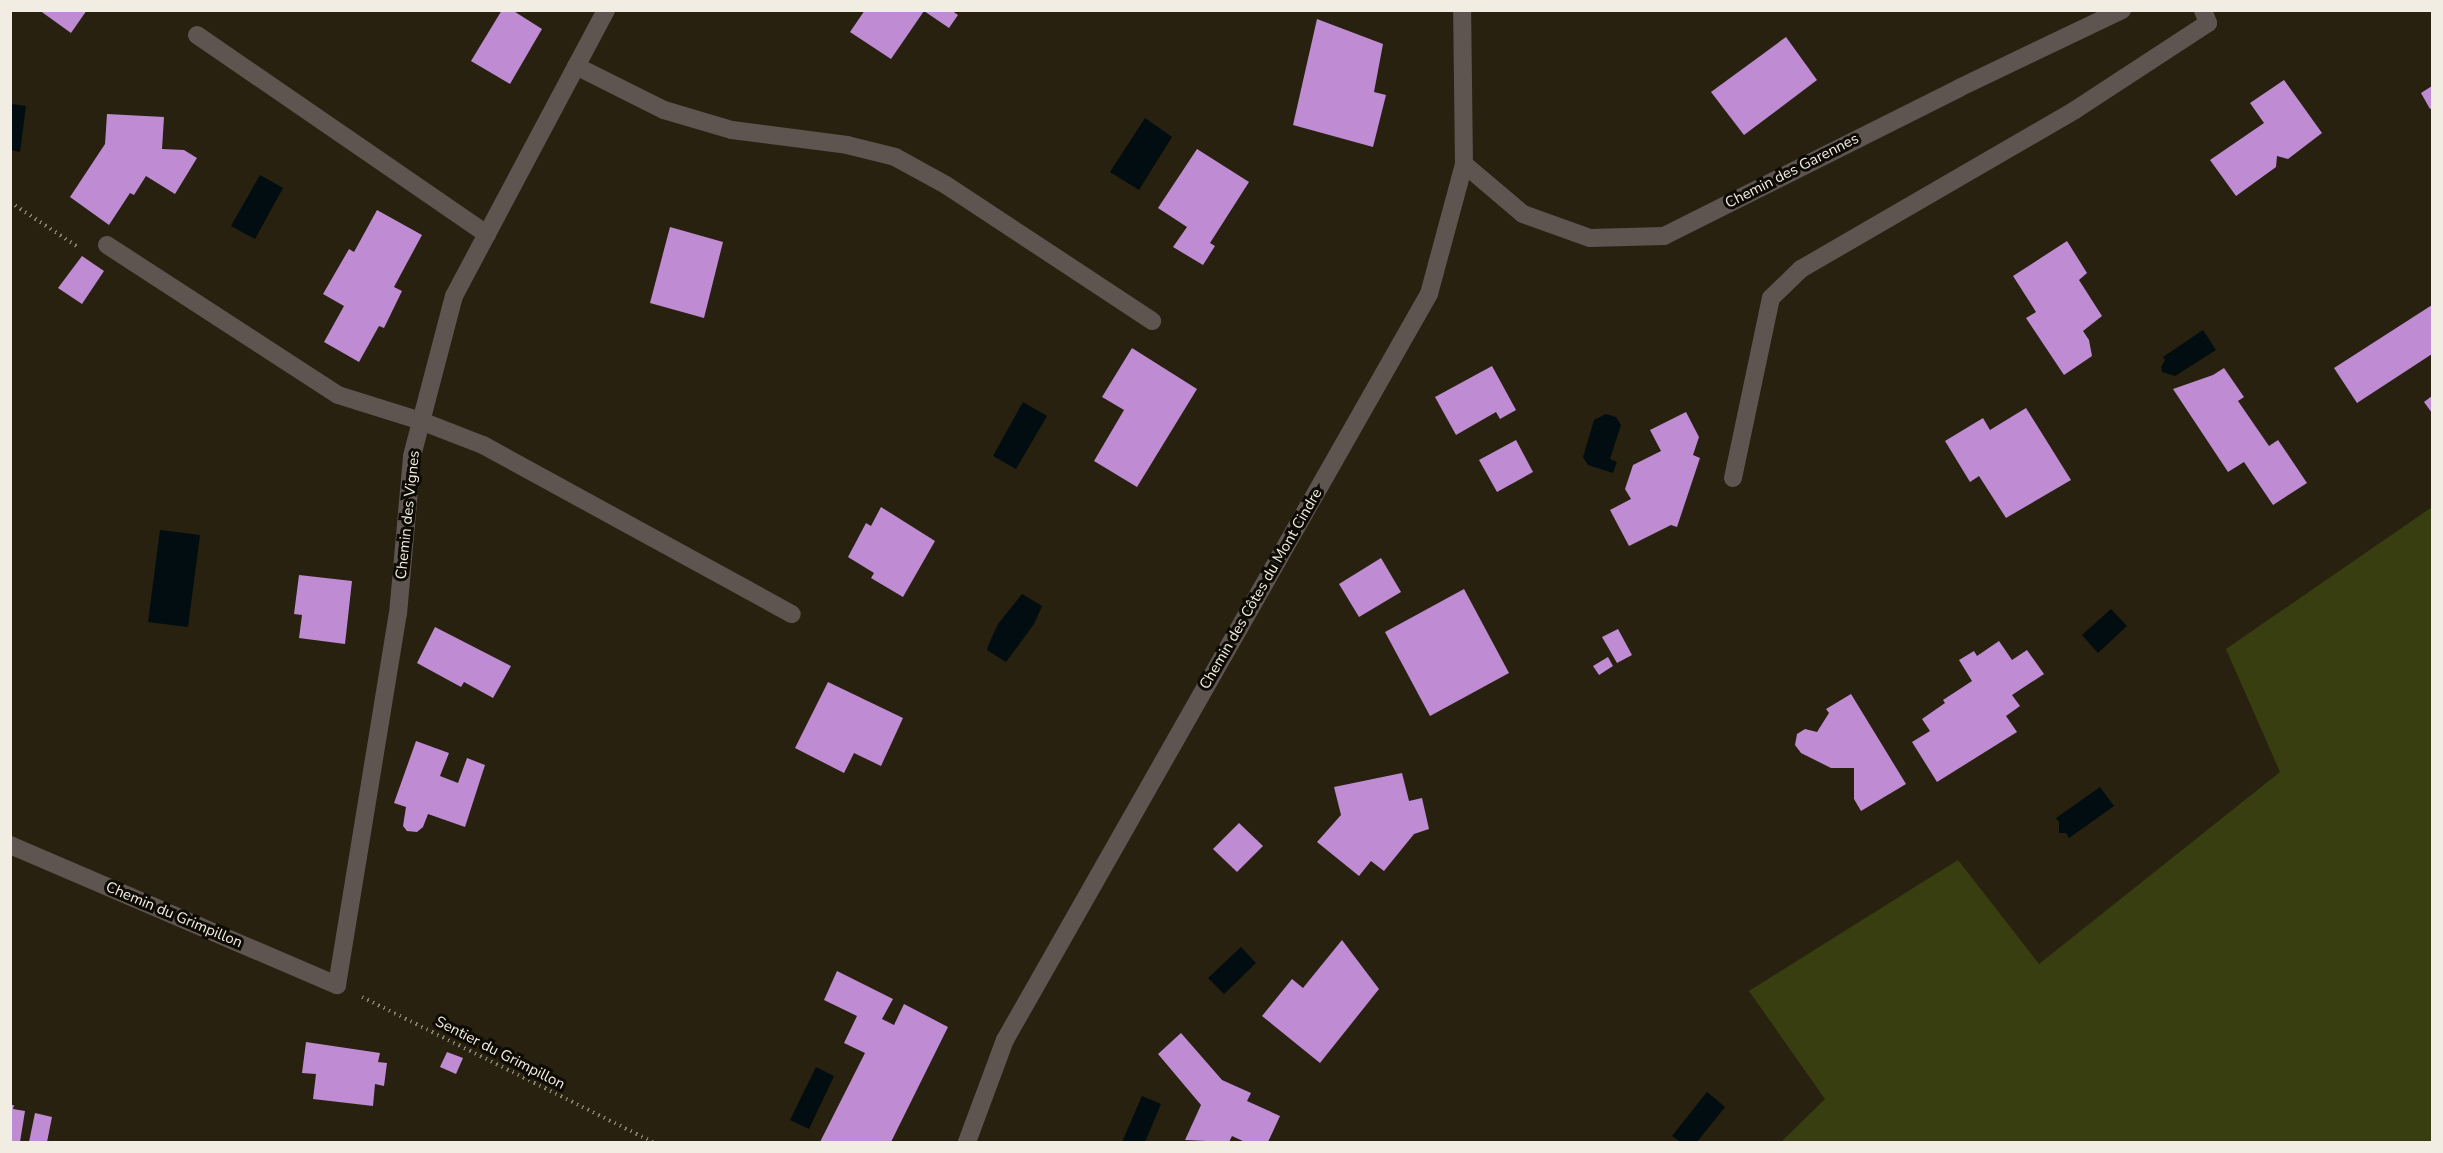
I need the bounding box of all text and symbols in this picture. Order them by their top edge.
street label: Chemin des Garennes [1722,130,1862,212]
street label: Chemin des Vignes [392,450,424,580]
street label: Chemin des Côtes du Mont Cindre [1196,485,1326,693]
street label: Chemin du Grimpillon [103,878,245,952]
street label: Sentier du Grimpillon [432,1012,568,1094]

